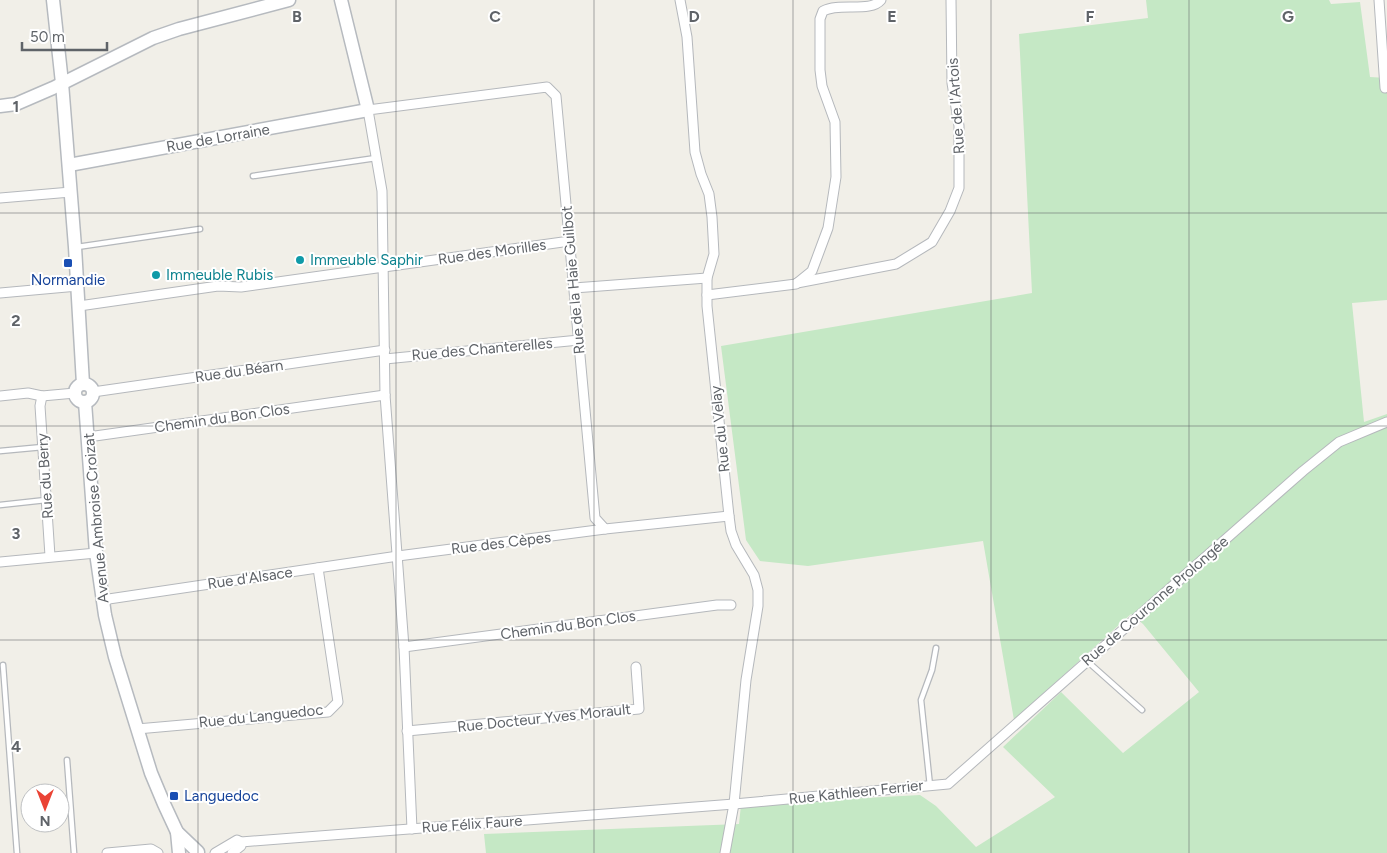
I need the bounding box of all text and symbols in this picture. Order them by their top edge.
text: B [292,7,302,26]
text: C [489,7,501,26]
text: D [688,7,700,26]
text: E [887,7,897,26]
text: F [1086,7,1095,26]
text: G [1282,7,1294,26]
scale bar [22,20,108,52]
text: 50 m [30,28,65,46]
street label: Rue de l'Artois [944,57,968,155]
text: 1 [13,97,19,116]
street label: Rue de Lorraine [165,120,271,156]
street label: Rue de la Haie Guilbot [558,205,588,355]
street label: Rue des Morilles [437,235,547,269]
place label: Immeuble Saphir [310,251,423,269]
marker: Immeuble Saphir [294,254,306,266]
marker: Normandie [62,257,74,269]
place label: Immeuble Rubis [166,266,273,284]
marker: Immeuble Rubis [150,269,162,281]
place label: Normandie [31,271,105,289]
text: 2 [11,311,21,330]
street label: Rue des Chanterelles [411,334,553,364]
street label: Rue du Béarn [194,356,284,386]
street label: Rue du Velay [706,385,734,473]
street label: Chemin du Bon Clos [153,400,291,436]
street label: Rue du Berry [33,432,57,519]
street label: Avenue Ambroise Croizat [80,432,112,604]
text: 3 [12,524,21,543]
street label: Rue des Cèpes [450,528,552,558]
street label: Rue de Couronne Prolongée [1078,532,1232,670]
street label: Rue d'Alsace [206,563,294,593]
street label: Chemin du Bon Clos [499,607,637,643]
street label: Rue du Languedoc [198,700,324,732]
street label: Rue Docteur Yves Morault [456,700,632,736]
text: 4 [11,737,21,756]
street label: Rue Kathleen Ferrier [788,776,924,808]
north arrow [20,783,70,833]
place label: Languedoc [184,787,259,805]
marker: Languedoc [168,790,180,802]
text: N [40,812,50,829]
street label: Rue Félix Faure [421,812,523,836]

